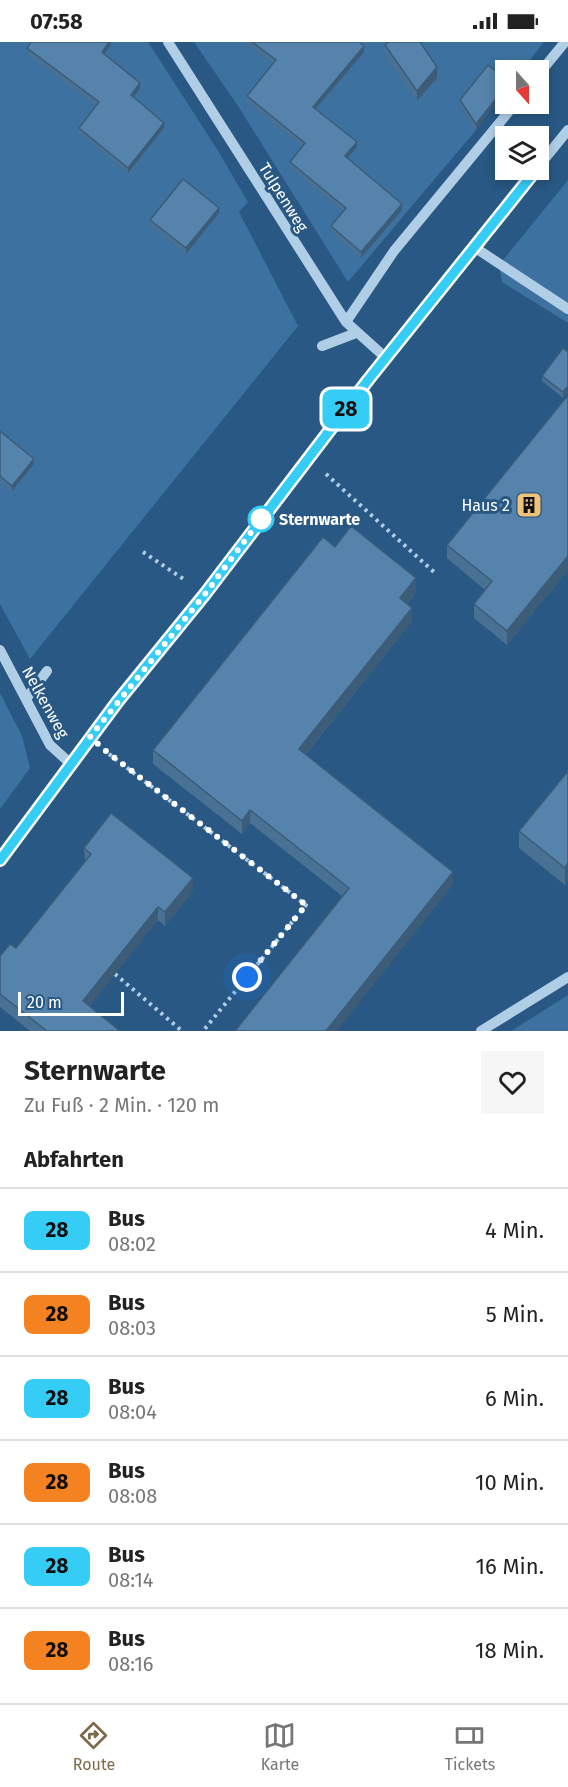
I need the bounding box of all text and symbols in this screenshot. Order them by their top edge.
text: 07:58 [30,8,83,35]
north arrow [495,60,549,114]
map controls [495,60,549,180]
button: layers [495,126,549,180]
street label: Tulpenweg [255,159,313,236]
line badge: 28 [319,390,373,428]
text: 28 [334,396,358,422]
building icon: Haus 2 [514,490,544,520]
place label: Haus 2 [461,496,510,515]
marker: Sternwarte [248,506,274,532]
place label: Sternwarte [279,510,360,529]
street label: Nelkenweg [18,663,73,742]
your location [232,962,262,992]
scale bar [18,989,124,1016]
text: 20 m [27,993,62,1012]
button: heart [481,1051,544,1114]
text: Sternwarte [24,1054,166,1087]
text: Zu Fuß · 2 Min. · 120 m [24,1093,219,1117]
text: Abfahrten [24,1146,124,1173]
text: Bus [108,1205,145,1232]
text: 28 [45,1217,69,1243]
text: 4 Min. [485,1217,544,1244]
text: 08:02 [108,1232,156,1256]
text: Bus [108,1289,145,1316]
text: 28 [45,1301,69,1327]
text: 5 Min. [486,1301,544,1328]
text: 08:03 [108,1316,156,1340]
text: Bus [108,1373,145,1400]
text: 28 [45,1385,69,1411]
text: 6 Min. [485,1385,544,1412]
text: 08:04 [108,1400,157,1424]
text: Bus [108,1457,145,1484]
text: 28 [45,1469,69,1495]
text: 10 Min. [475,1469,544,1496]
text: 08:08 [108,1484,157,1508]
text: Bus [108,1541,145,1568]
text: 28 [45,1553,69,1579]
text: 16 Min. [475,1553,544,1580]
text: 08:14 [108,1568,153,1592]
text: Bus [108,1625,145,1652]
text: 28 [45,1637,69,1663]
text: 18 Min. [475,1637,544,1664]
text: 08:16 [108,1652,154,1676]
tab: Route [73,1719,115,1774]
tab: Karte [261,1719,299,1774]
tab: Tickets [445,1719,495,1774]

